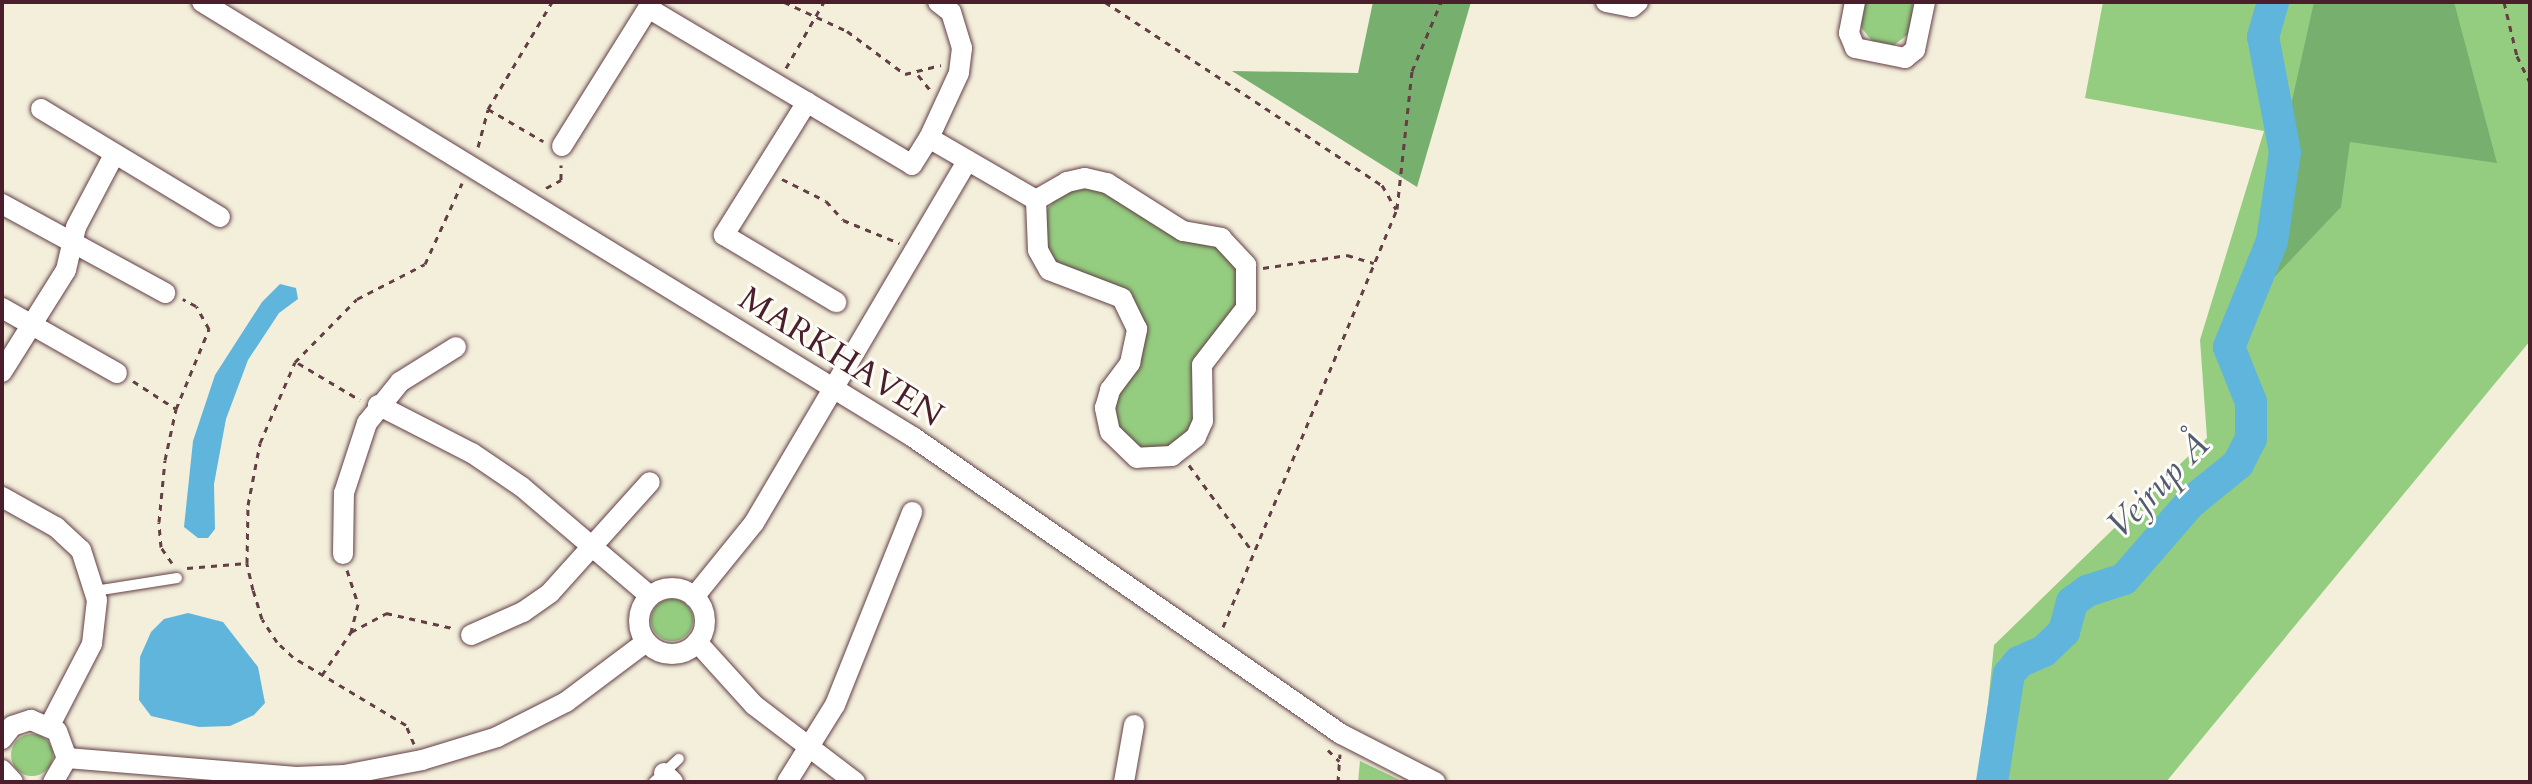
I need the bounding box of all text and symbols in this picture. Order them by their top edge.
street label: MARKHAVEN [732,278,950,436]
water label: Vejrup Å [2097,423,2219,547]

